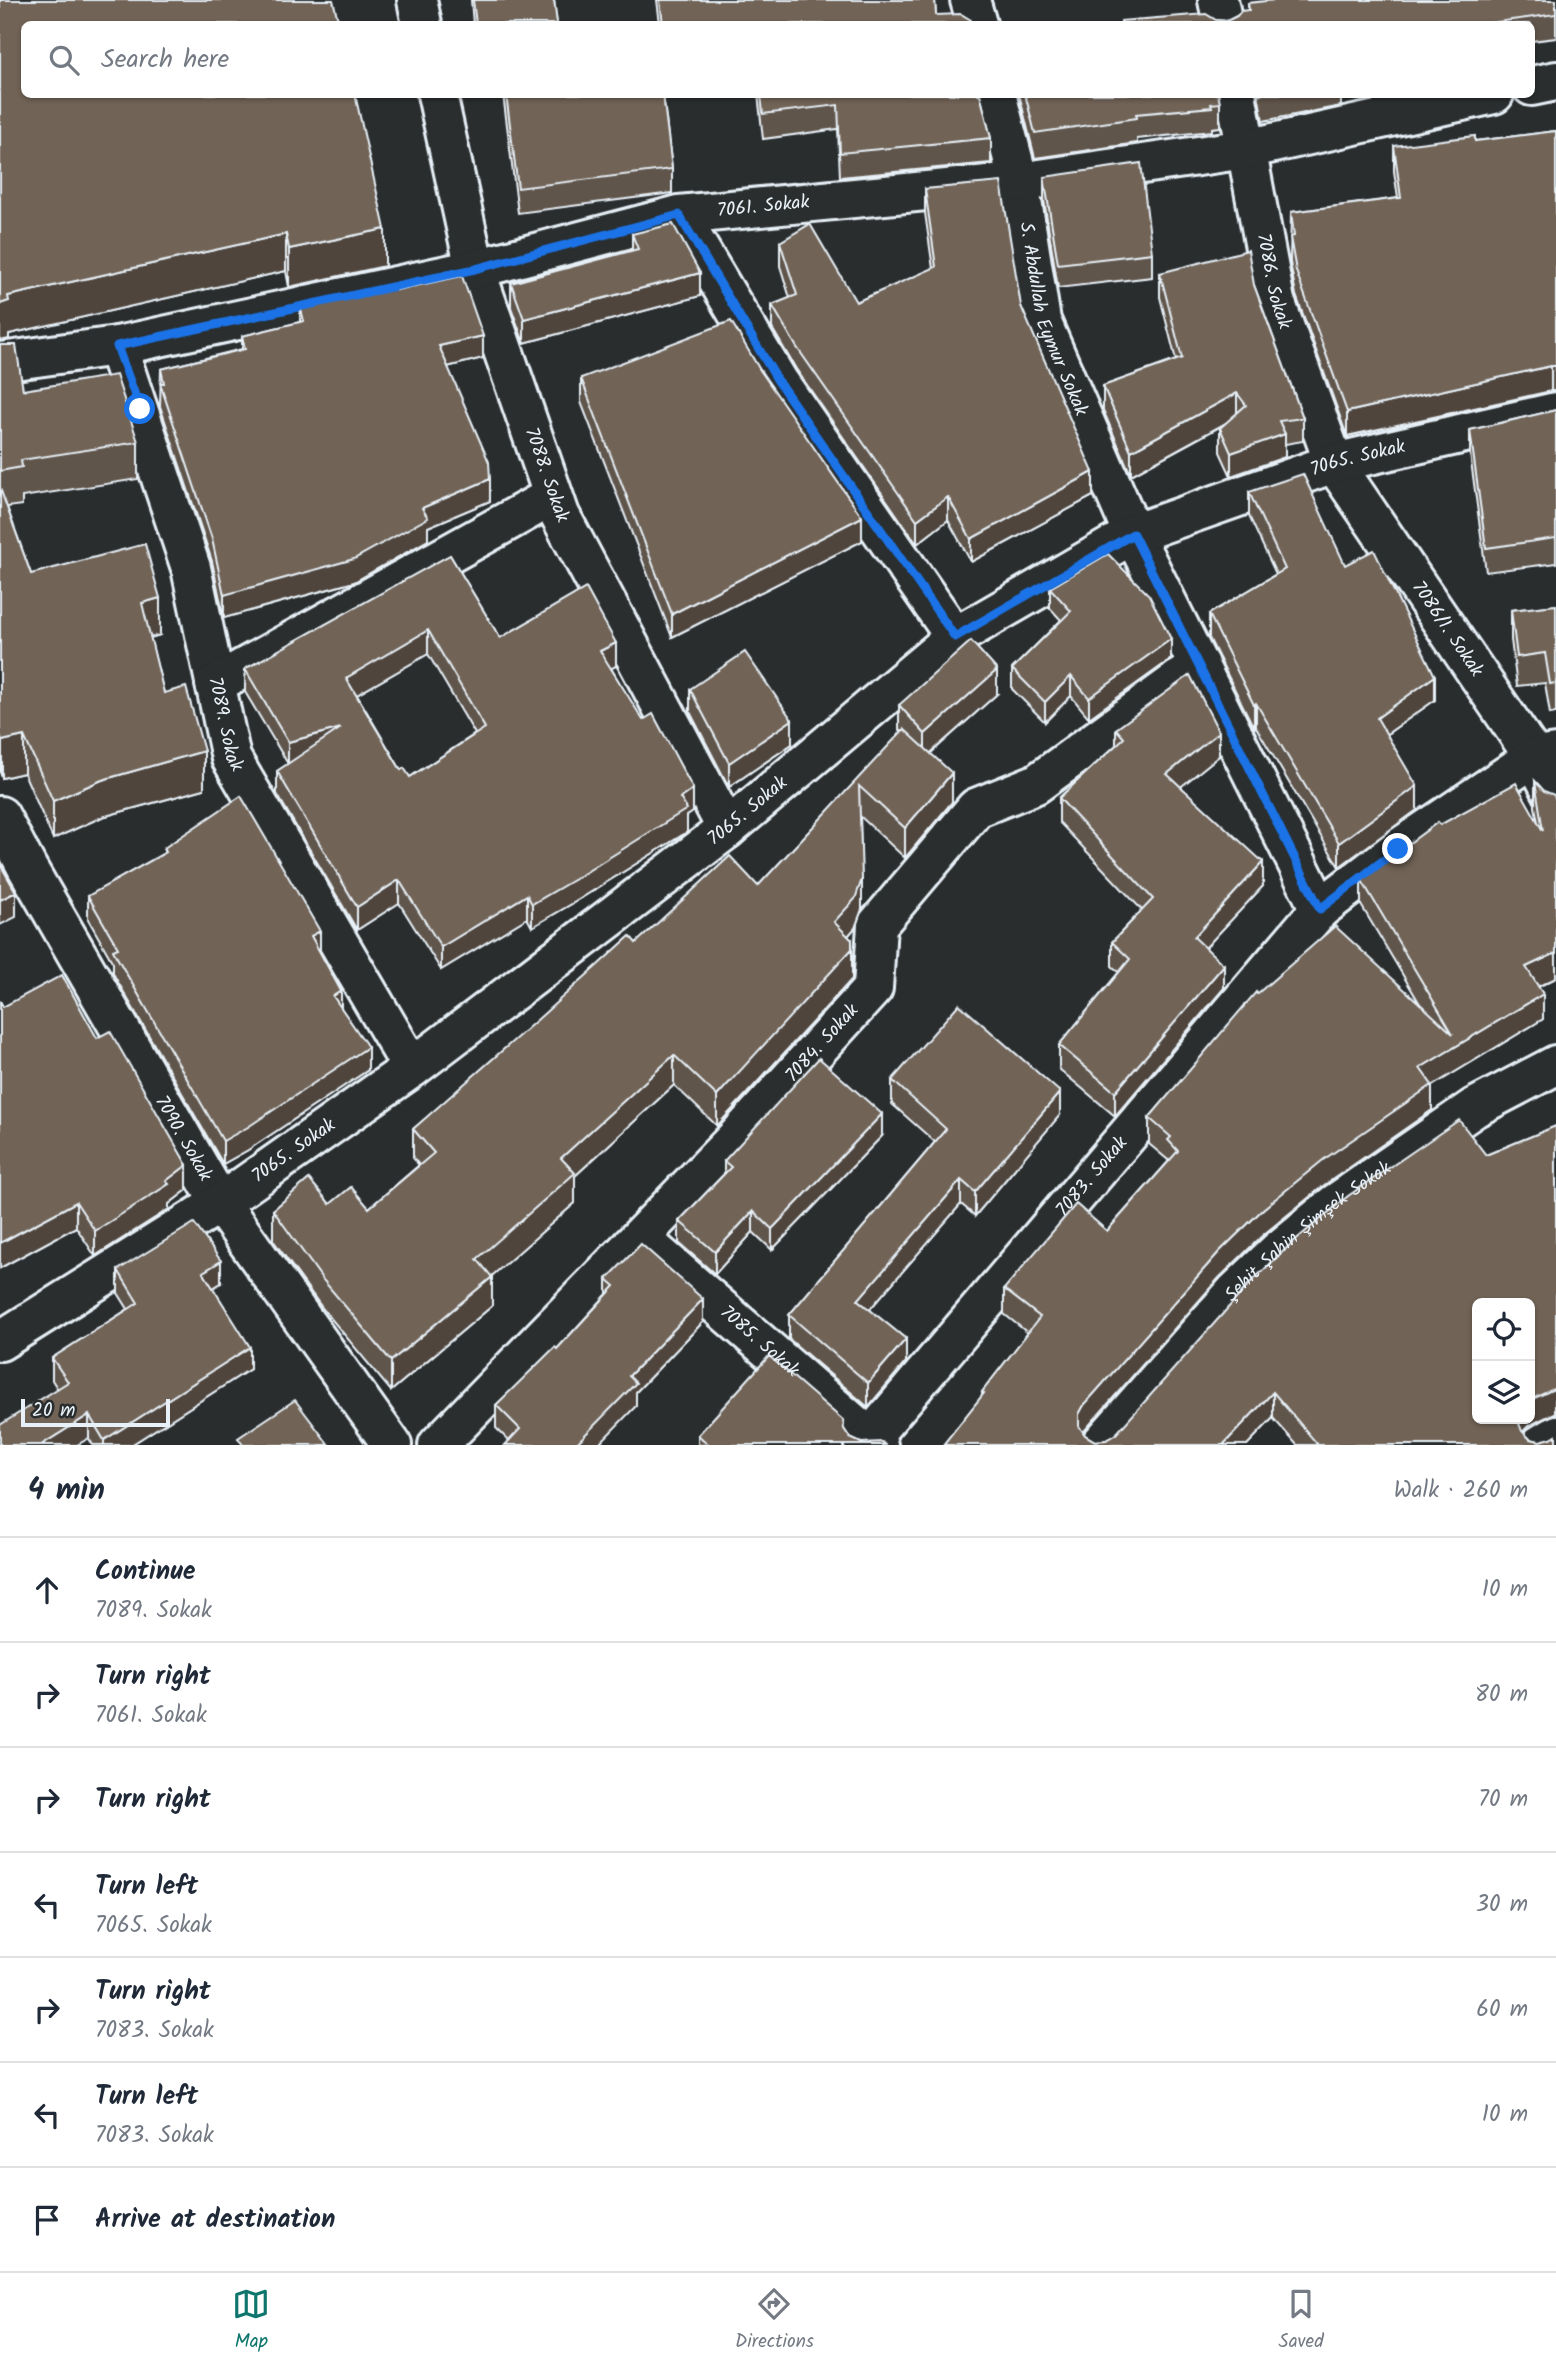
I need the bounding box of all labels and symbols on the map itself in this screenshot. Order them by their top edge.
street label: 7061. Sokak [716,187,811,226]
street label: S. Abdullah Eymur Sokak [1011,220,1095,421]
street label: 7086. Sokak [1248,231,1299,334]
route start [124,393,155,424]
street label: 7088. Sokak [516,423,577,528]
street label: 7065. Sokak [1306,432,1408,485]
street label: 7086/1. Sokak [1404,575,1491,683]
street label: 7089. Sokak [199,674,251,778]
street label: 7065. Sokak [701,769,794,854]
route end [1382,833,1413,864]
street label: 7084. Sokak [778,997,867,1090]
street label: 7090. Sokak [146,1090,220,1187]
street label: 7065. Sokak [246,1111,342,1191]
street label: 7083. Sokak [1049,1130,1135,1224]
street label: Şehit Şahin Şimşek Sokak [1218,1154,1398,1309]
street label: 7085. Sokak [713,1298,806,1385]
scale bar [21,1396,170,1428]

